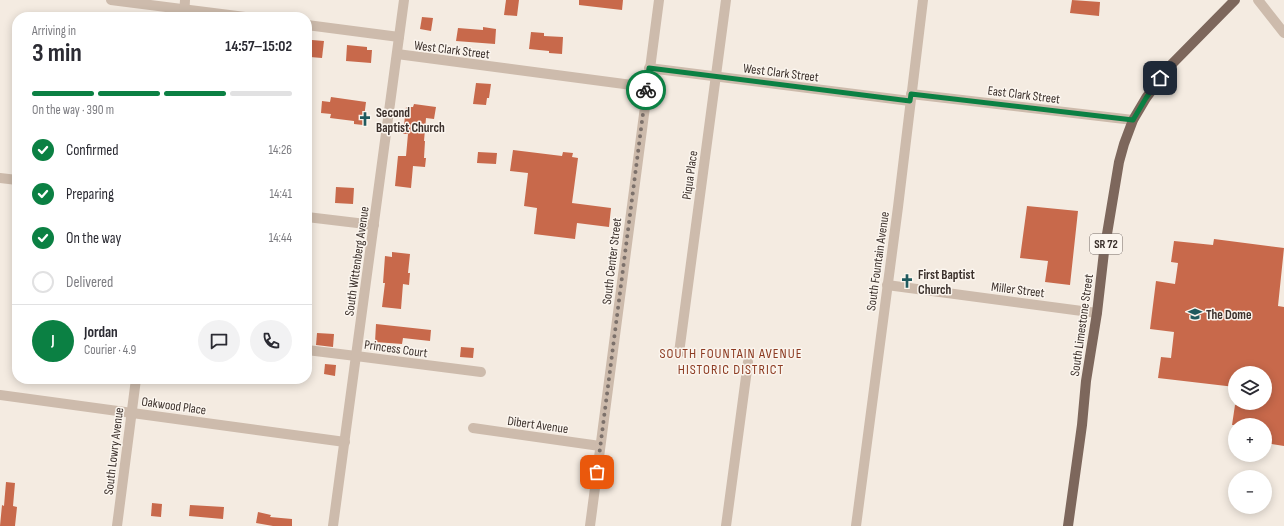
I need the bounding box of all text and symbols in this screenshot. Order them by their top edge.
text: Arriving in [32,23,76,39]
text: 14:57–15:02 [225,37,292,56]
street label: West Clark Street [413,37,491,63]
text: 3 min [32,38,82,69]
street label: West Clark Street [742,60,820,86]
pin [1143,61,1177,95]
icon: home [1149,67,1171,89]
courier [626,70,666,110]
icon: bike [635,79,657,101]
street label: East Clark Street [987,83,1061,107]
text: On the way · 390 m [32,102,114,118]
place label: Second Baptist Church [376,105,445,136]
church icon: Second Baptist Church [357,111,373,127]
icon: check [32,139,54,161]
text: Confirmed [66,141,119,160]
text: 14:26 [269,142,292,158]
street label: Piqua Place [679,150,701,201]
icon: check [32,183,54,205]
text: Preparing [66,185,114,204]
text: 14:41 [270,186,292,202]
street label: South Wittenberg Avenue [341,205,373,317]
street label: South Fountain Avenue [863,211,893,312]
street label: South Center Street [599,217,625,305]
icon: check [32,227,54,249]
text: On the way [66,229,121,248]
text: 14:44 [269,230,292,246]
road number: SR 72 [1090,234,1122,254]
place label: First Baptist Church [918,267,975,298]
text: Delivered [66,273,113,292]
church icon: First Baptist Church [899,273,915,289]
street label: South Limestone Street [1067,273,1097,377]
street label: Miller Street [990,279,1045,301]
school or university icon: The Dome [1187,306,1203,322]
place label: The Dome [1206,307,1252,323]
button: chat [198,320,240,362]
button: phone [250,320,292,362]
text: Jordan [84,323,118,342]
text: J [51,331,55,350]
street label: Princess Court [363,337,429,361]
text: Courier · 4.9 [84,342,136,358]
district label: SOUTH FOUNTAIN AVENUE HISTORIC DISTRICT [660,345,802,378]
map controls [1228,366,1272,514]
button: layers [1228,366,1272,410]
street label: Oakwood Place [141,394,207,418]
street label: South Lowry Avenue [101,406,127,496]
street label: Dibert Avenue [506,413,569,437]
button: + [1228,418,1272,462]
pin [580,455,614,489]
icon: bag [586,461,608,483]
button: − [1228,470,1272,514]

